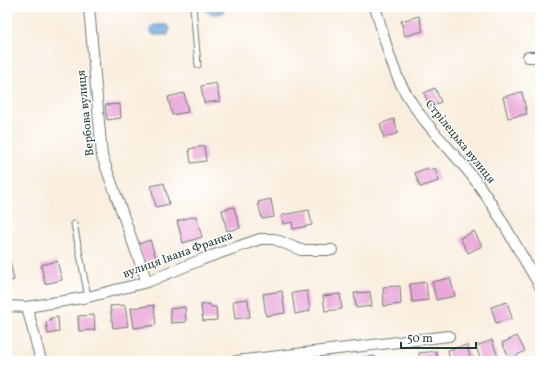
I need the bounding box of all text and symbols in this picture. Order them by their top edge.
street label: Вербова вулиця [74,69,98,157]
street label: Стрілецька вулиця [421,97,499,187]
street label: вулиця Івана Франка [121,228,235,282]
scale bar [401,324,476,350]
text: 50 m [407,331,433,347]

